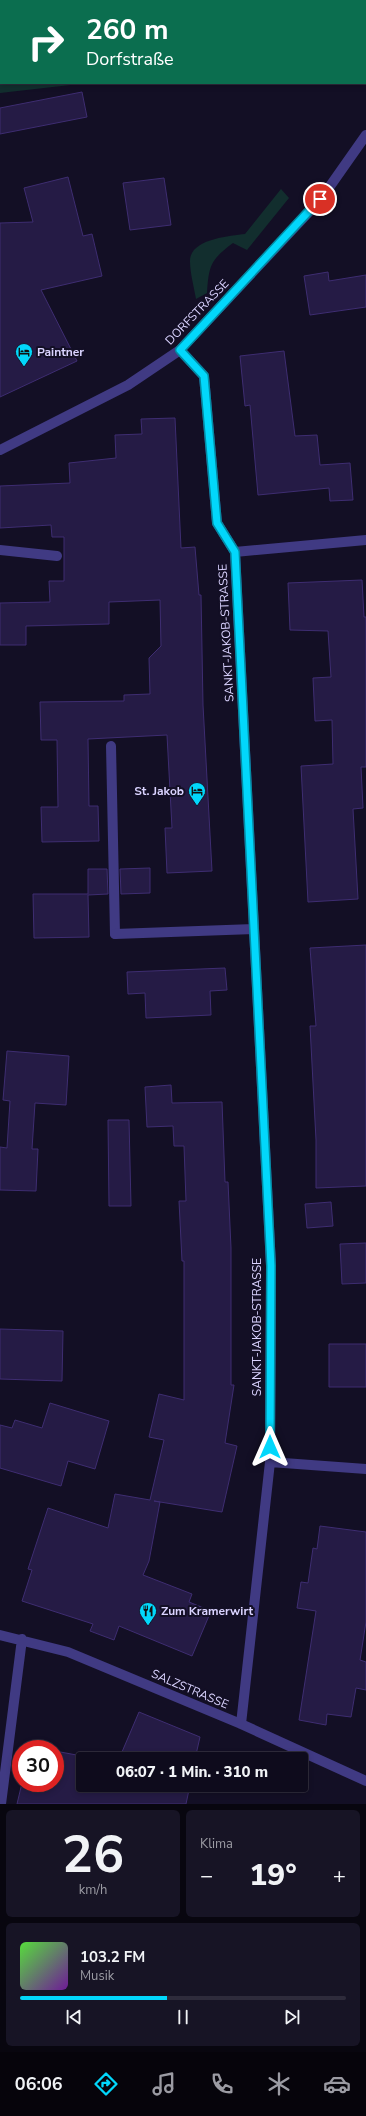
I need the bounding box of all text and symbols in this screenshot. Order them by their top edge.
text: 260 m [86,11,169,49]
icon: right [20,16,72,68]
text: Dorfstraße [86,47,174,71]
pin [303,182,337,216]
icon: arrive [309,188,331,210]
street label: DORFSTRASSE [162,276,232,348]
hotel icon: Paintner [14,342,34,367]
place label: Paintner [37,344,84,360]
street label: SANKT-JAKOB-STRASSE [214,564,238,702]
hotel icon: St. Jakob [187,781,207,806]
place label: St. Jakob [134,783,184,799]
street label: SANKT-JAKOB-STRASSE [249,1258,265,1396]
position arrow [249,1426,291,1468]
restaurant icon: Zum Kramerwirt [138,1601,158,1626]
place label: Zum Kramerwirt [161,1603,253,1619]
street label: SALZSTRASSE [149,1666,231,1712]
speed limit sign: 30 [12,1740,64,1792]
text: 06:07 · 1 Min. · 310 m [116,1762,268,1782]
text: 26 [62,1819,124,1890]
text: Klima [200,1835,233,1853]
text: 19° [249,1855,297,1896]
text: − [200,1861,213,1891]
text: + [333,1861,346,1891]
text: km/h [79,1881,107,1899]
text: 103.2 FM [80,1947,145,1967]
text: Musik [80,1967,114,1985]
icon: previous [63,2006,85,2028]
icon: pause [172,2006,194,2028]
icon: next [281,2006,303,2028]
icon: directions [92,2070,120,2098]
icon: music [150,2070,178,2098]
icon: phone [208,2070,236,2098]
icon: climate [265,2070,293,2098]
icon: car [323,2070,351,2098]
text: 06:06 [15,2072,63,2096]

